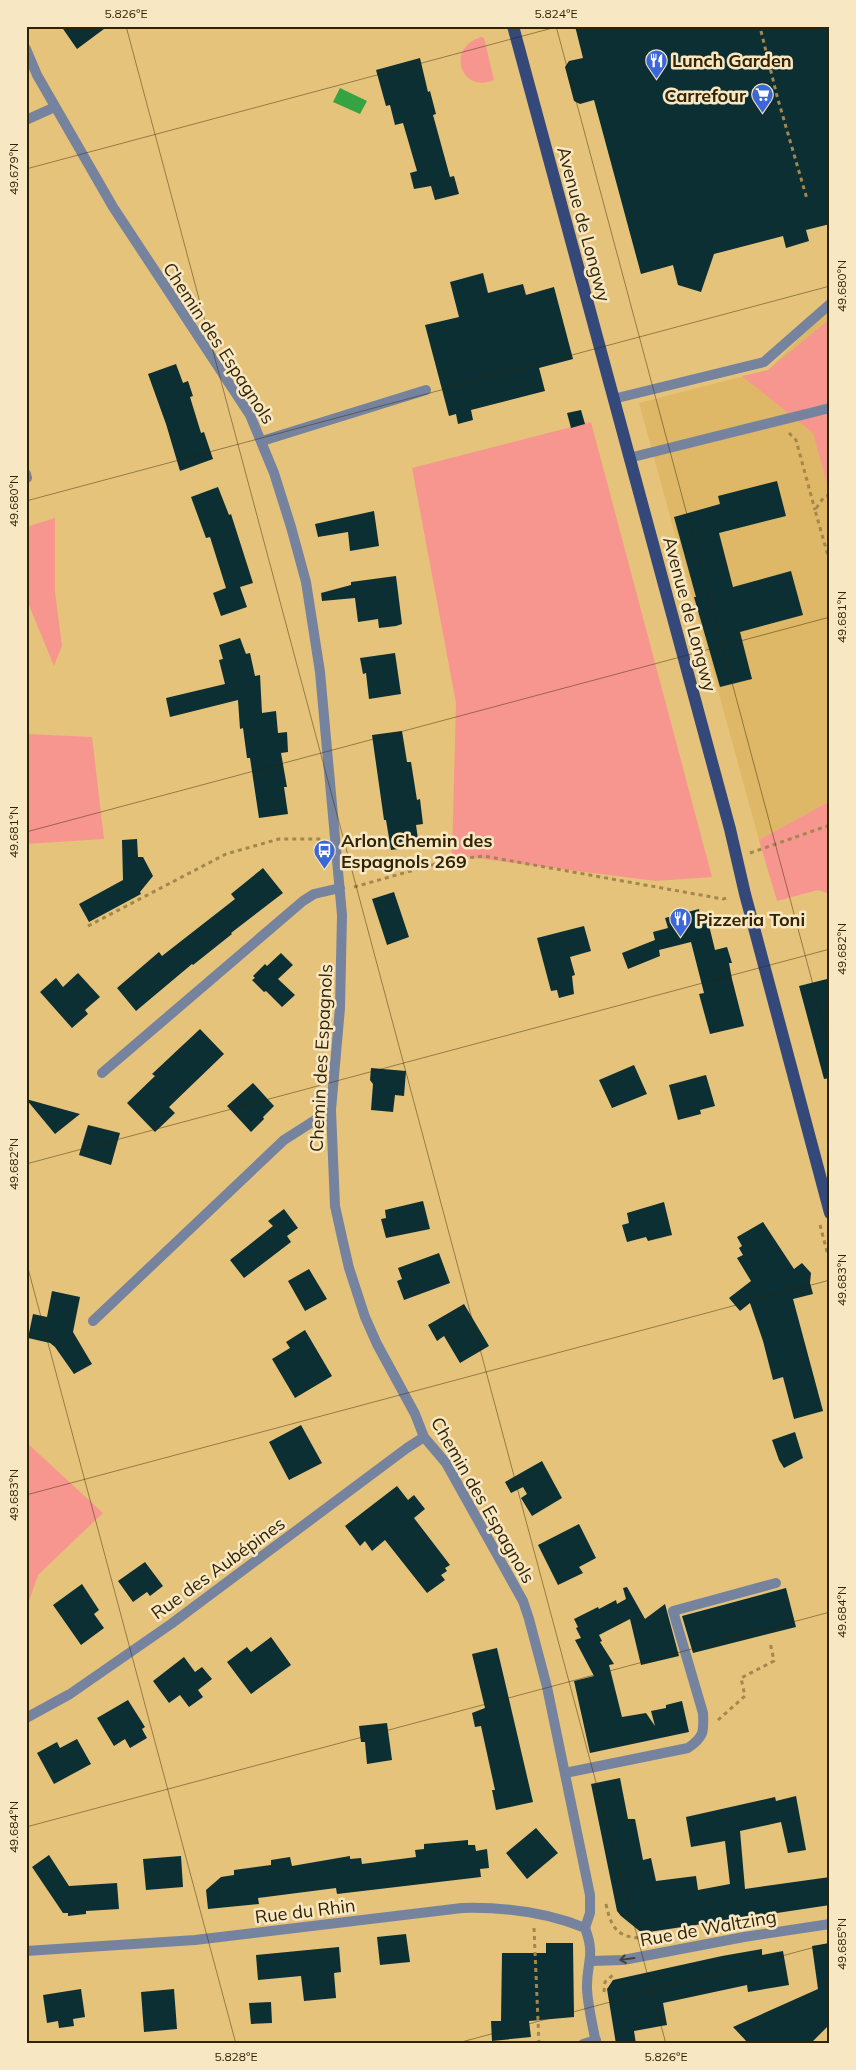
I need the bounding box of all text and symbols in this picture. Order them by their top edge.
text: 5.826°E [104,6,148,21]
text: 5.824°E [534,6,578,21]
restaurant icon: Lunch Garden [644,48,668,79]
place label: Lunch Garden [672,49,792,72]
supermarket icon: Carrefour [750,83,774,114]
place label: Carrefour [664,84,747,107]
text: 49.679°N [6,143,21,195]
street label: Avenue de Longwy [552,144,616,304]
street label: Chemin des Espagnols [158,258,280,428]
text: 49.680°N [834,260,849,312]
text: 49.680°N [6,475,21,527]
street label: Avenue de Longwy [658,534,722,694]
text: 49.681°N [834,591,849,643]
text: 49.681°N [6,806,21,858]
place label: Arlon Chemin des Espagnols 269 [341,829,492,873]
bus stop icon: Arlon Chemin des Espagnols 269 [313,838,337,869]
restaurant icon: Pizzeria Toni [668,907,692,938]
place label: Pizzeria Toni [696,908,805,931]
text: 49.682°N [834,923,849,975]
street label: Chemin des Espagnols [305,963,337,1153]
text: 49.682°N [6,1138,21,1190]
text: 49.683°N [834,1254,849,1306]
street label: Chemin des Espagnols [426,1413,540,1587]
text: 49.683°N [6,1469,21,1521]
street label: Rue des Aubépines [146,1512,290,1624]
text: 49.684°N [834,1586,849,1638]
text: 49.684°N [6,1801,21,1853]
street label: Rue du Rhin [253,1893,357,1929]
street label: Rue de Waltzing [638,1905,778,1951]
text: 49.685°N [834,1918,849,1970]
one-way arrow [619,1954,635,1964]
text: 5.828°E [214,2049,258,2064]
text: 5.826°E [644,2049,688,2064]

